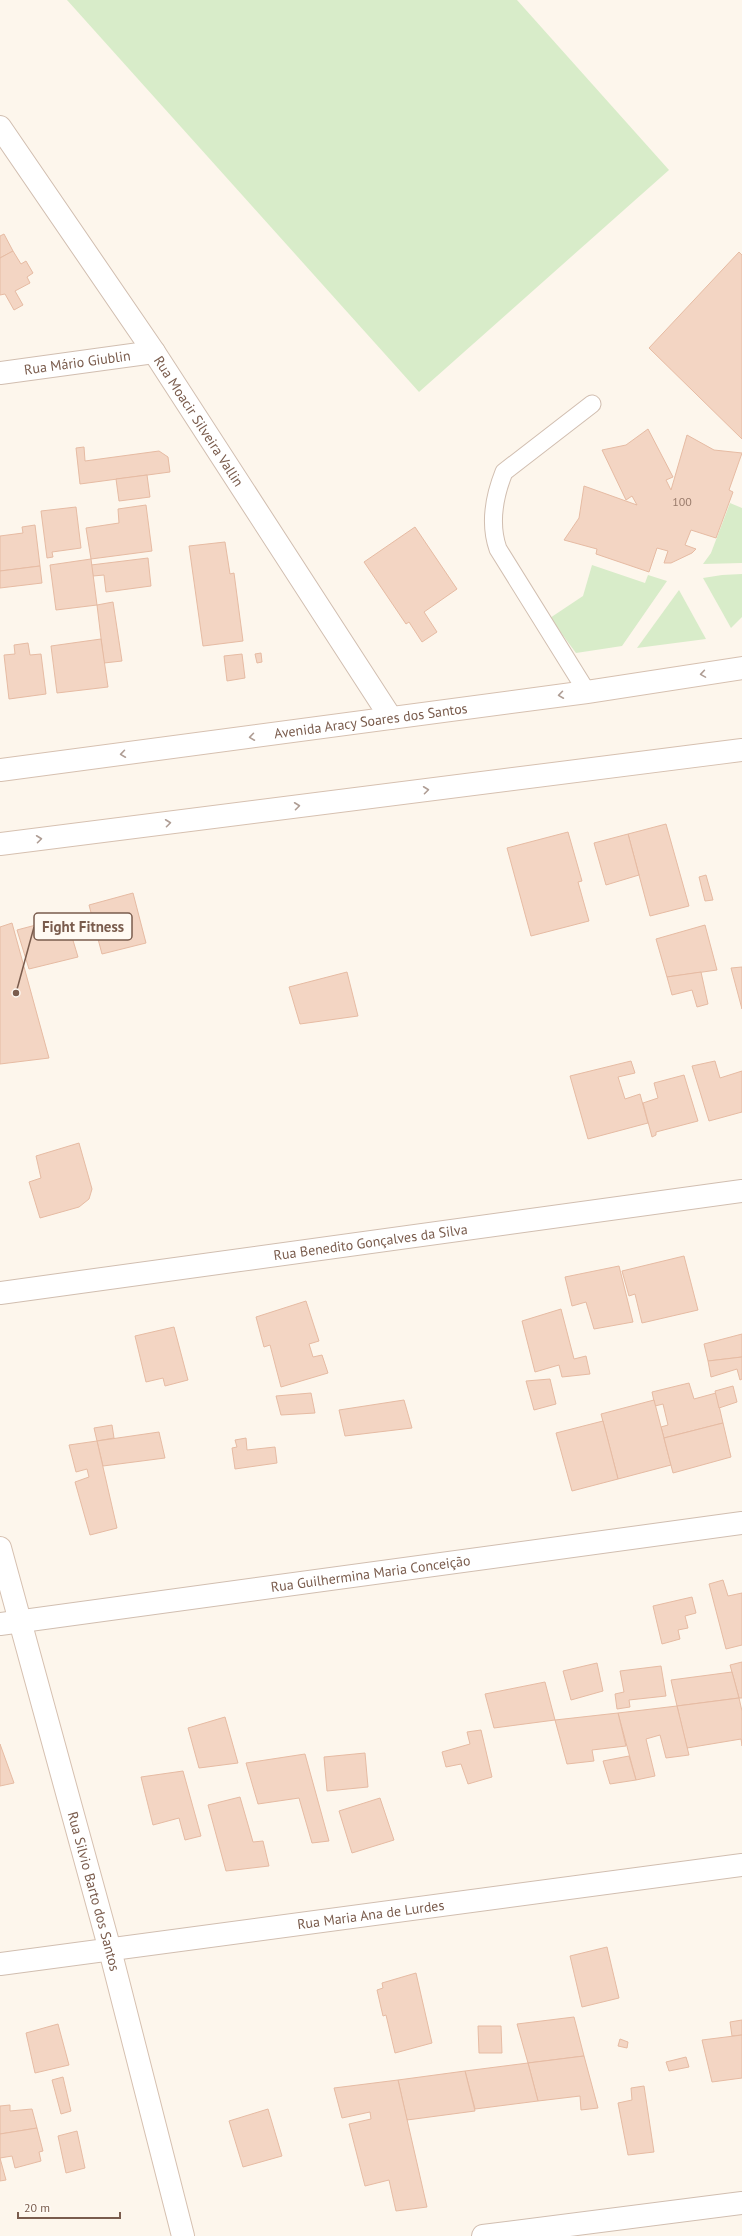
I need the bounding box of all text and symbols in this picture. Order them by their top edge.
street label: Rua Mário Giublin [23,346,132,379]
street label: Rua Moacir Silveira Vallin [150,352,248,490]
house number: 100 [672,494,692,509]
one-way arrow [700,669,707,678]
one-way arrow [558,690,564,699]
street label: Avenida Aracy Soares dos Santos [273,699,469,742]
one-way arrow [249,732,255,741]
one-way arrow [120,749,126,758]
one-way arrow [423,786,429,795]
one-way arrow [294,802,300,811]
one-way arrow [165,818,171,827]
one-way arrow [36,835,42,844]
callout: Fight Fitness [34,913,132,940]
text: Fight Fitness [42,917,124,936]
street label: Rua Benedito Gonçalves da Silva [272,1220,469,1264]
street label: Rua Guilhermina Maria Conceição [270,1551,471,1596]
street label: Rua Silvio Barto dos Santos [64,1810,124,1973]
street label: Rua Maria Ana de Lurdes [296,1896,445,1933]
scale bar [18,2194,120,2220]
text: 20 m [24,2200,50,2215]

